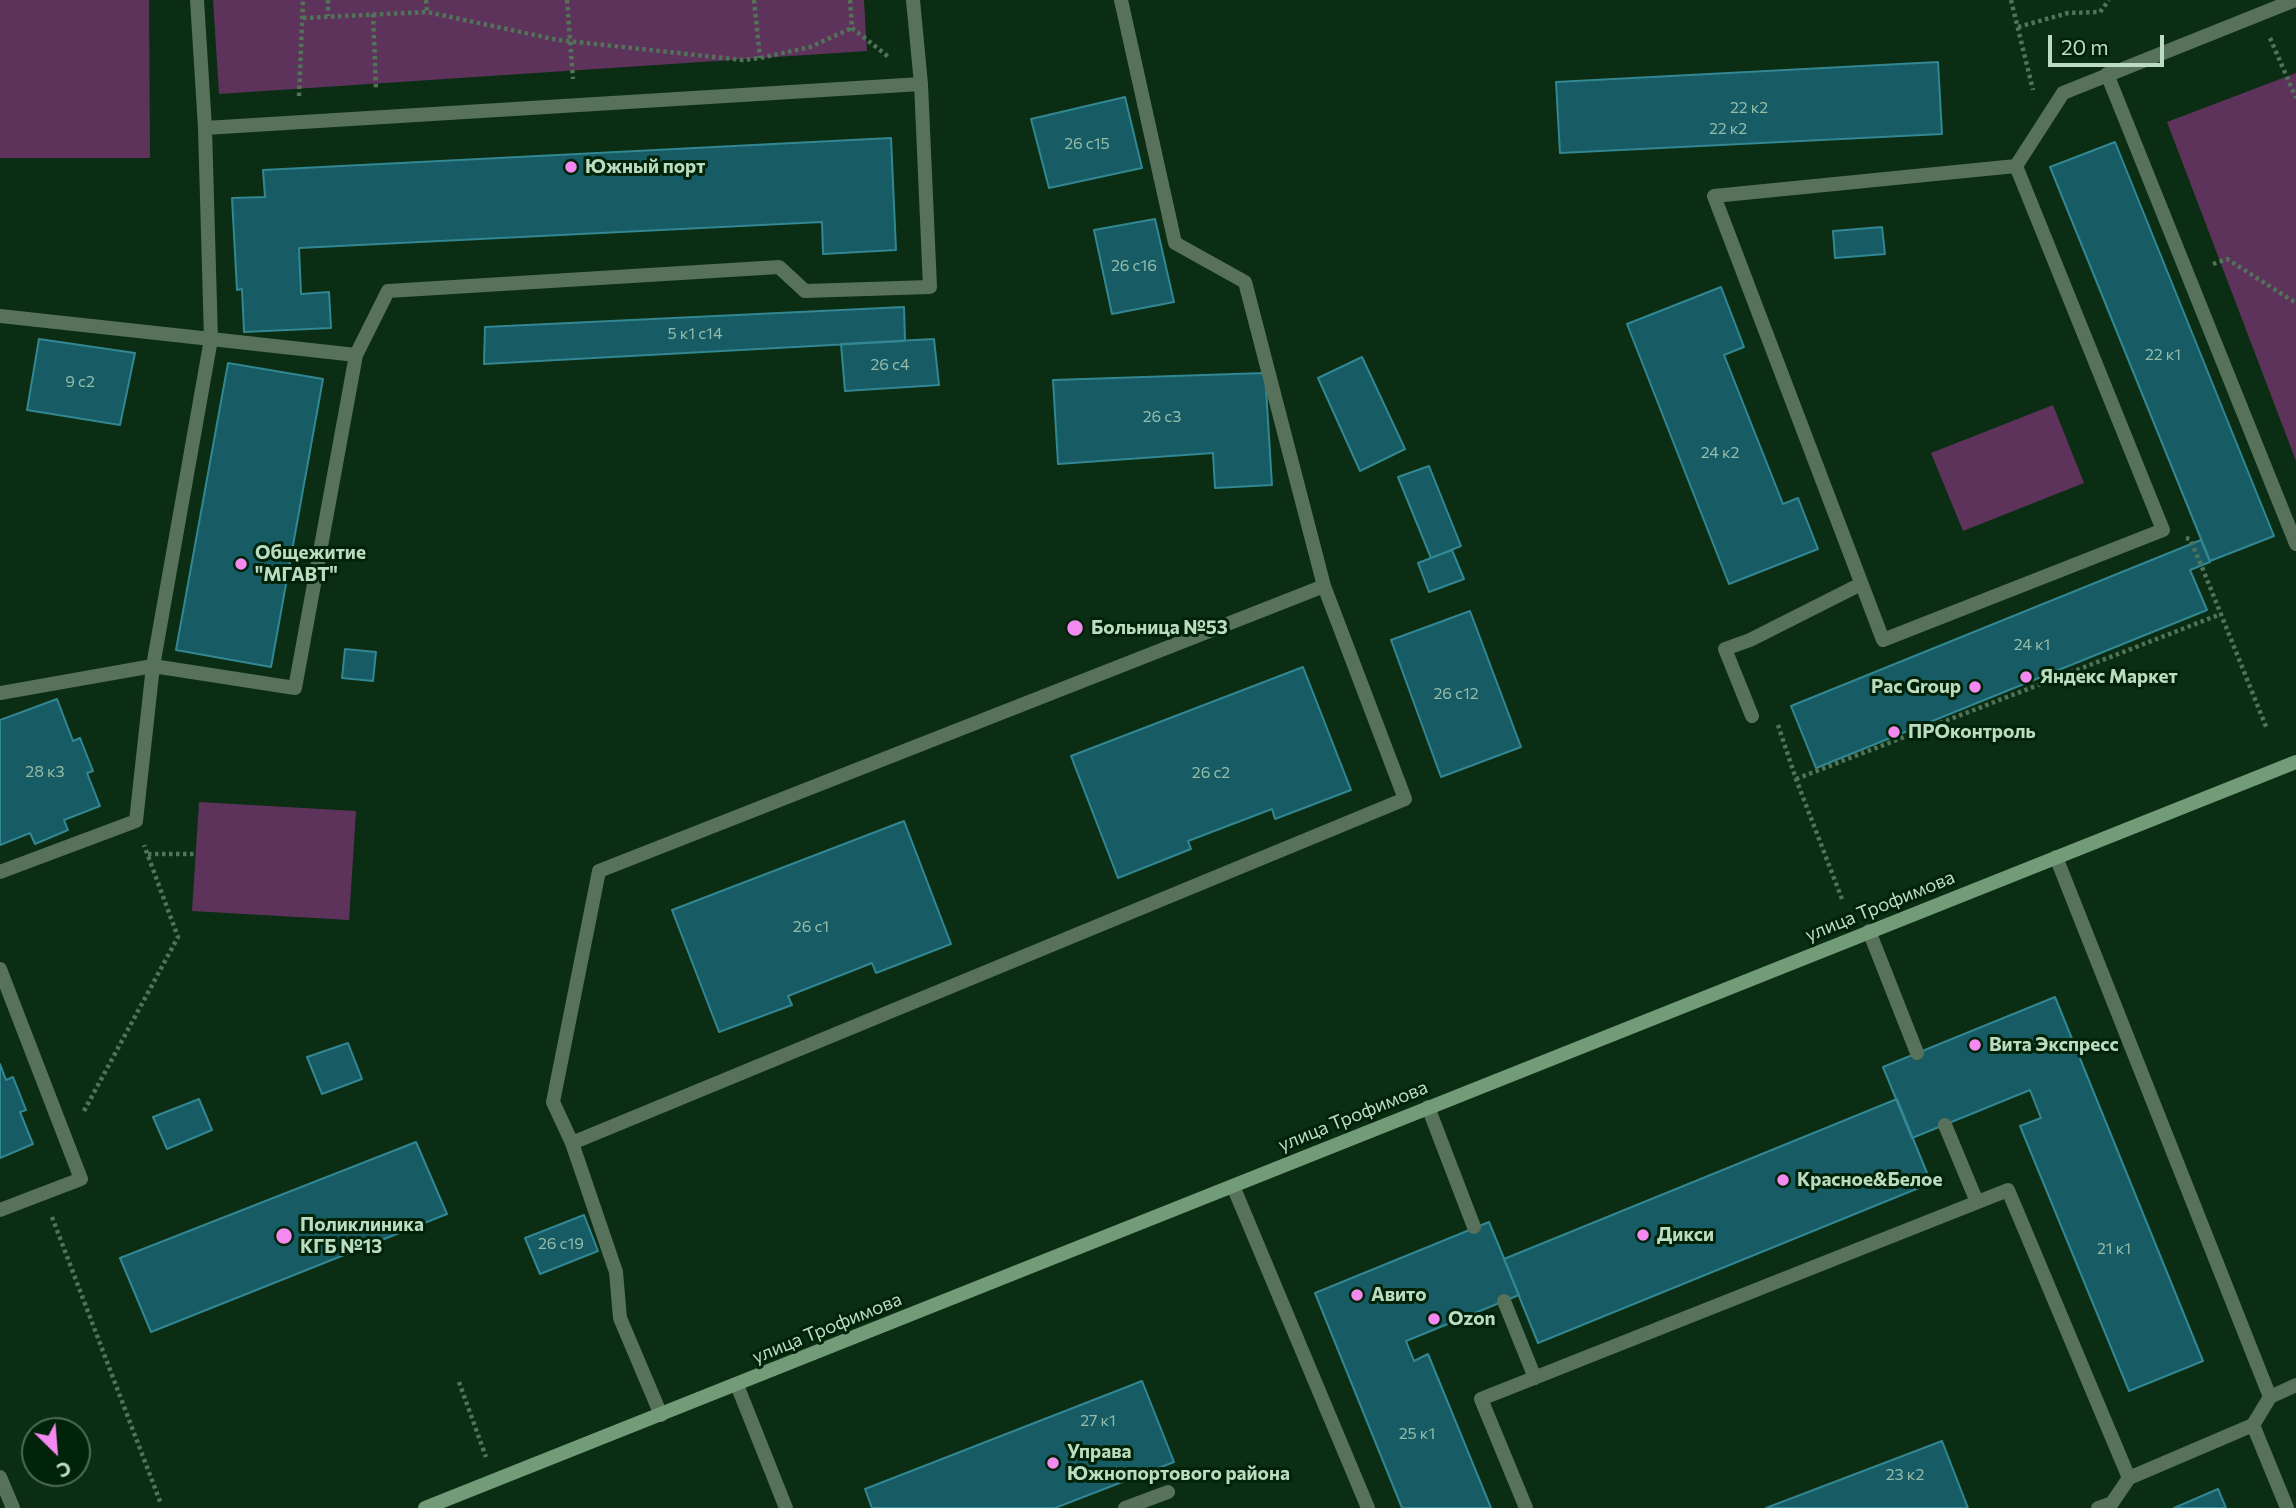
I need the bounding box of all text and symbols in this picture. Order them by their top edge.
scale bar [2051,21,2166,65]
text: 20 m [2061,34,2109,59]
house number: 22 к2 [1730,98,1768,118]
house number: 22 к2 [1709,119,1747,139]
house number: 26 с15 [1064,134,1110,154]
place label: Южный порт [585,156,705,178]
marker: Южный порт [563,159,579,175]
house number: 26 с16 [1111,256,1157,276]
house number: 5 к1 с14 [667,324,723,344]
house number: 22 к1 [2145,345,2181,365]
house number: 26 с4 [870,355,910,375]
house number: 9 с2 [65,372,95,392]
house number: 26 с3 [1143,407,1181,427]
house number: 24 к2 [1701,443,1739,463]
place label: Общежитие "МГАВТ" [255,542,366,586]
marker: Общежитие "МГАВТ" [233,556,249,572]
place label: Больница №53 [1091,617,1228,639]
marker: Больница №53 [1065,618,1085,638]
house number: 24 к1 [2014,635,2050,655]
place label: Яндекс Маркет [2040,666,2178,688]
marker: Яндекс Маркет [2018,669,2034,685]
place label: Pac Group [1871,676,1961,698]
marker: Pac Group [1967,679,1983,695]
house number: 26 с12 [1433,684,1479,704]
place label: ПРОконтроль [1908,721,2036,743]
marker: ПРОконтроль [1886,724,1902,740]
house number: 28 к3 [25,762,65,782]
house number: 26 с2 [1192,763,1230,783]
street label: улица Трофимова [1802,866,1958,946]
house number: 26 с1 [793,917,829,937]
place label: Вита Экспресс [1989,1034,2119,1056]
marker: Вита Экспресс [1967,1037,1983,1053]
street label: улица Трофимова [1275,1076,1431,1156]
place label: Красное&Белое [1797,1169,1942,1191]
marker: Красное&Белое [1775,1172,1791,1188]
place label: Поликлиника КГБ №13 [300,1214,424,1258]
place label: Дикси [1657,1224,1714,1246]
marker: Поликлиника КГБ №13 [274,1226,294,1246]
marker: Дикси [1635,1227,1651,1243]
house number: 26 с19 [538,1234,584,1254]
house number: 21 к1 [2097,1239,2131,1259]
place label: Авито [1371,1284,1427,1306]
marker: Авито [1349,1287,1365,1303]
street label: улица Трофимова [749,1288,905,1368]
place label: Ozon [1448,1308,1496,1330]
marker: Ozon [1426,1311,1442,1327]
house number: 27 к1 [1080,1411,1116,1431]
north arrow [21,1417,91,1487]
house number: 25 к1 [1399,1424,1435,1444]
place label: Управа Южнопортового района [1067,1441,1290,1485]
marker: Управа Южнопортового района [1045,1455,1061,1471]
text: С [53,1457,75,1483]
house number: 23 к2 [1886,1465,1924,1485]

